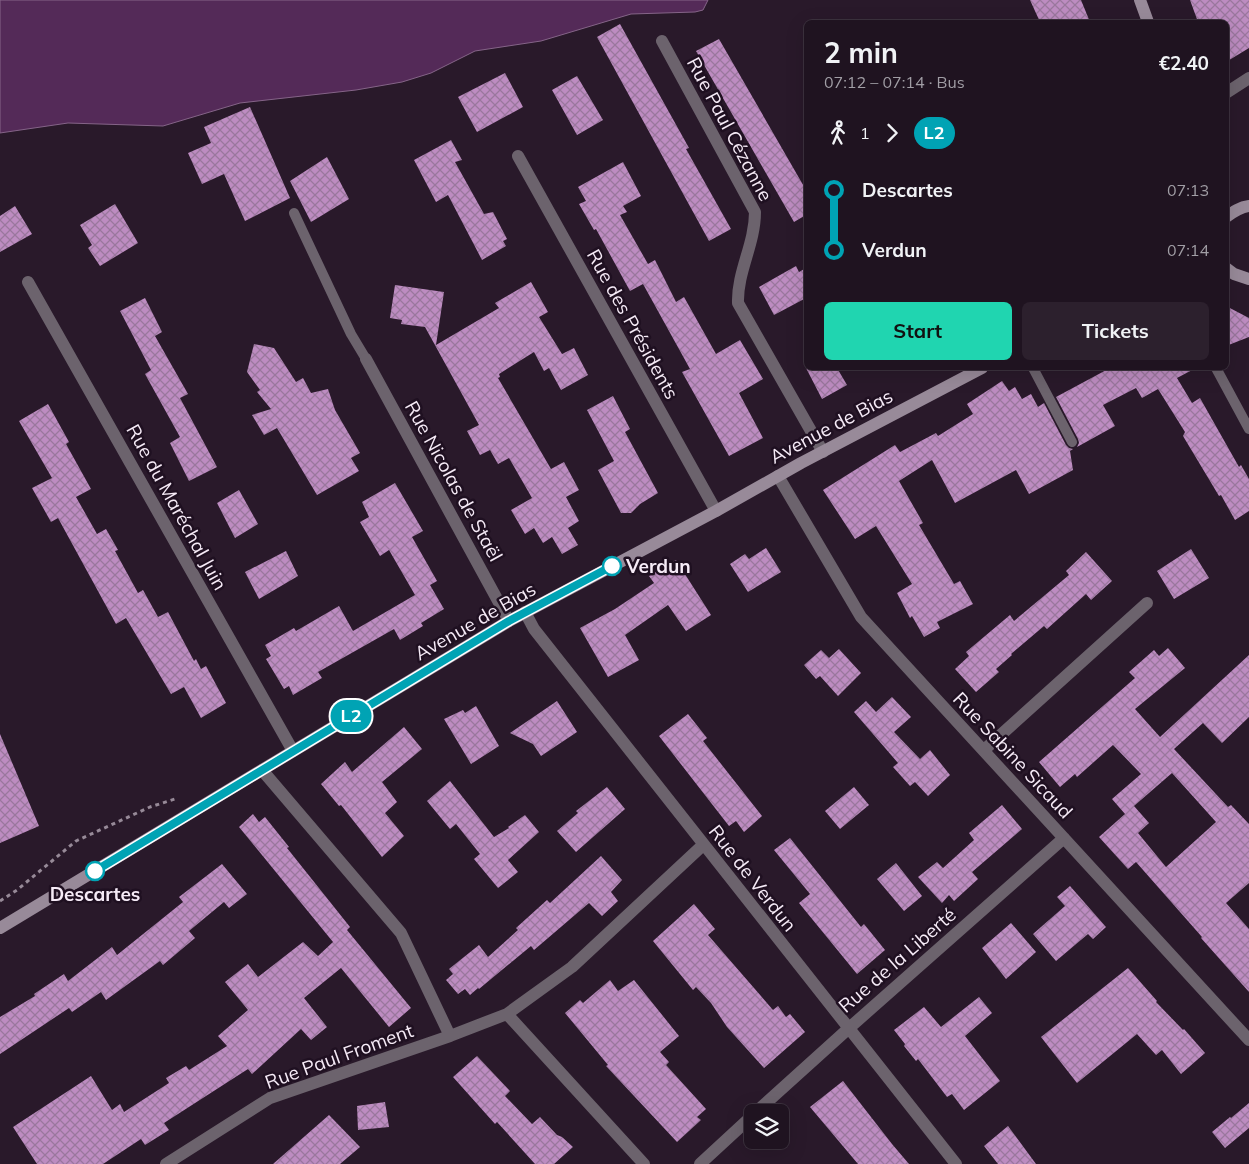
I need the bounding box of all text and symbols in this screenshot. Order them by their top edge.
text: 2 min [824,35,898,70]
text: €2.40 [1159,51,1209,75]
street label: Rue Paul Cézanne [682,53,778,205]
text: 07:12 – 07:14 · Bus [824,72,965,92]
icon: walk [824,119,852,147]
icon: forward [878,119,906,147]
text: L2 [924,121,945,144]
text: 1 [860,123,870,143]
text: Descartes [862,178,953,202]
text: 07:13 [1167,180,1209,200]
text: Verdun [862,238,927,262]
text: 07:14 [1167,240,1209,260]
street label: Rue des Présidents [582,245,684,403]
button: Start [824,302,1012,360]
button: Tickets [1022,302,1209,360]
street label: Avenue de Bias [765,383,897,469]
street label: Rue Nicolas de Staël [400,397,508,565]
street label: Rue du Maréchal Juin [121,420,233,594]
place label: Verdun [625,554,691,578]
marker: Verdun [602,556,622,576]
street label: Avenue de Bias [410,577,540,665]
street label: Rue Sabine Sicaud [948,687,1078,823]
line badge: L2 [328,700,374,732]
text: L2 [341,704,361,727]
street label: Rue de Verdun [704,820,802,936]
marker: Descartes [85,861,105,881]
place label: Descartes [50,882,140,906]
street label: Rue de la Liberté [833,902,961,1018]
street label: Rue Paul Froment [262,1018,417,1094]
map controls [744,1104,789,1149]
button: layers [744,1104,789,1149]

